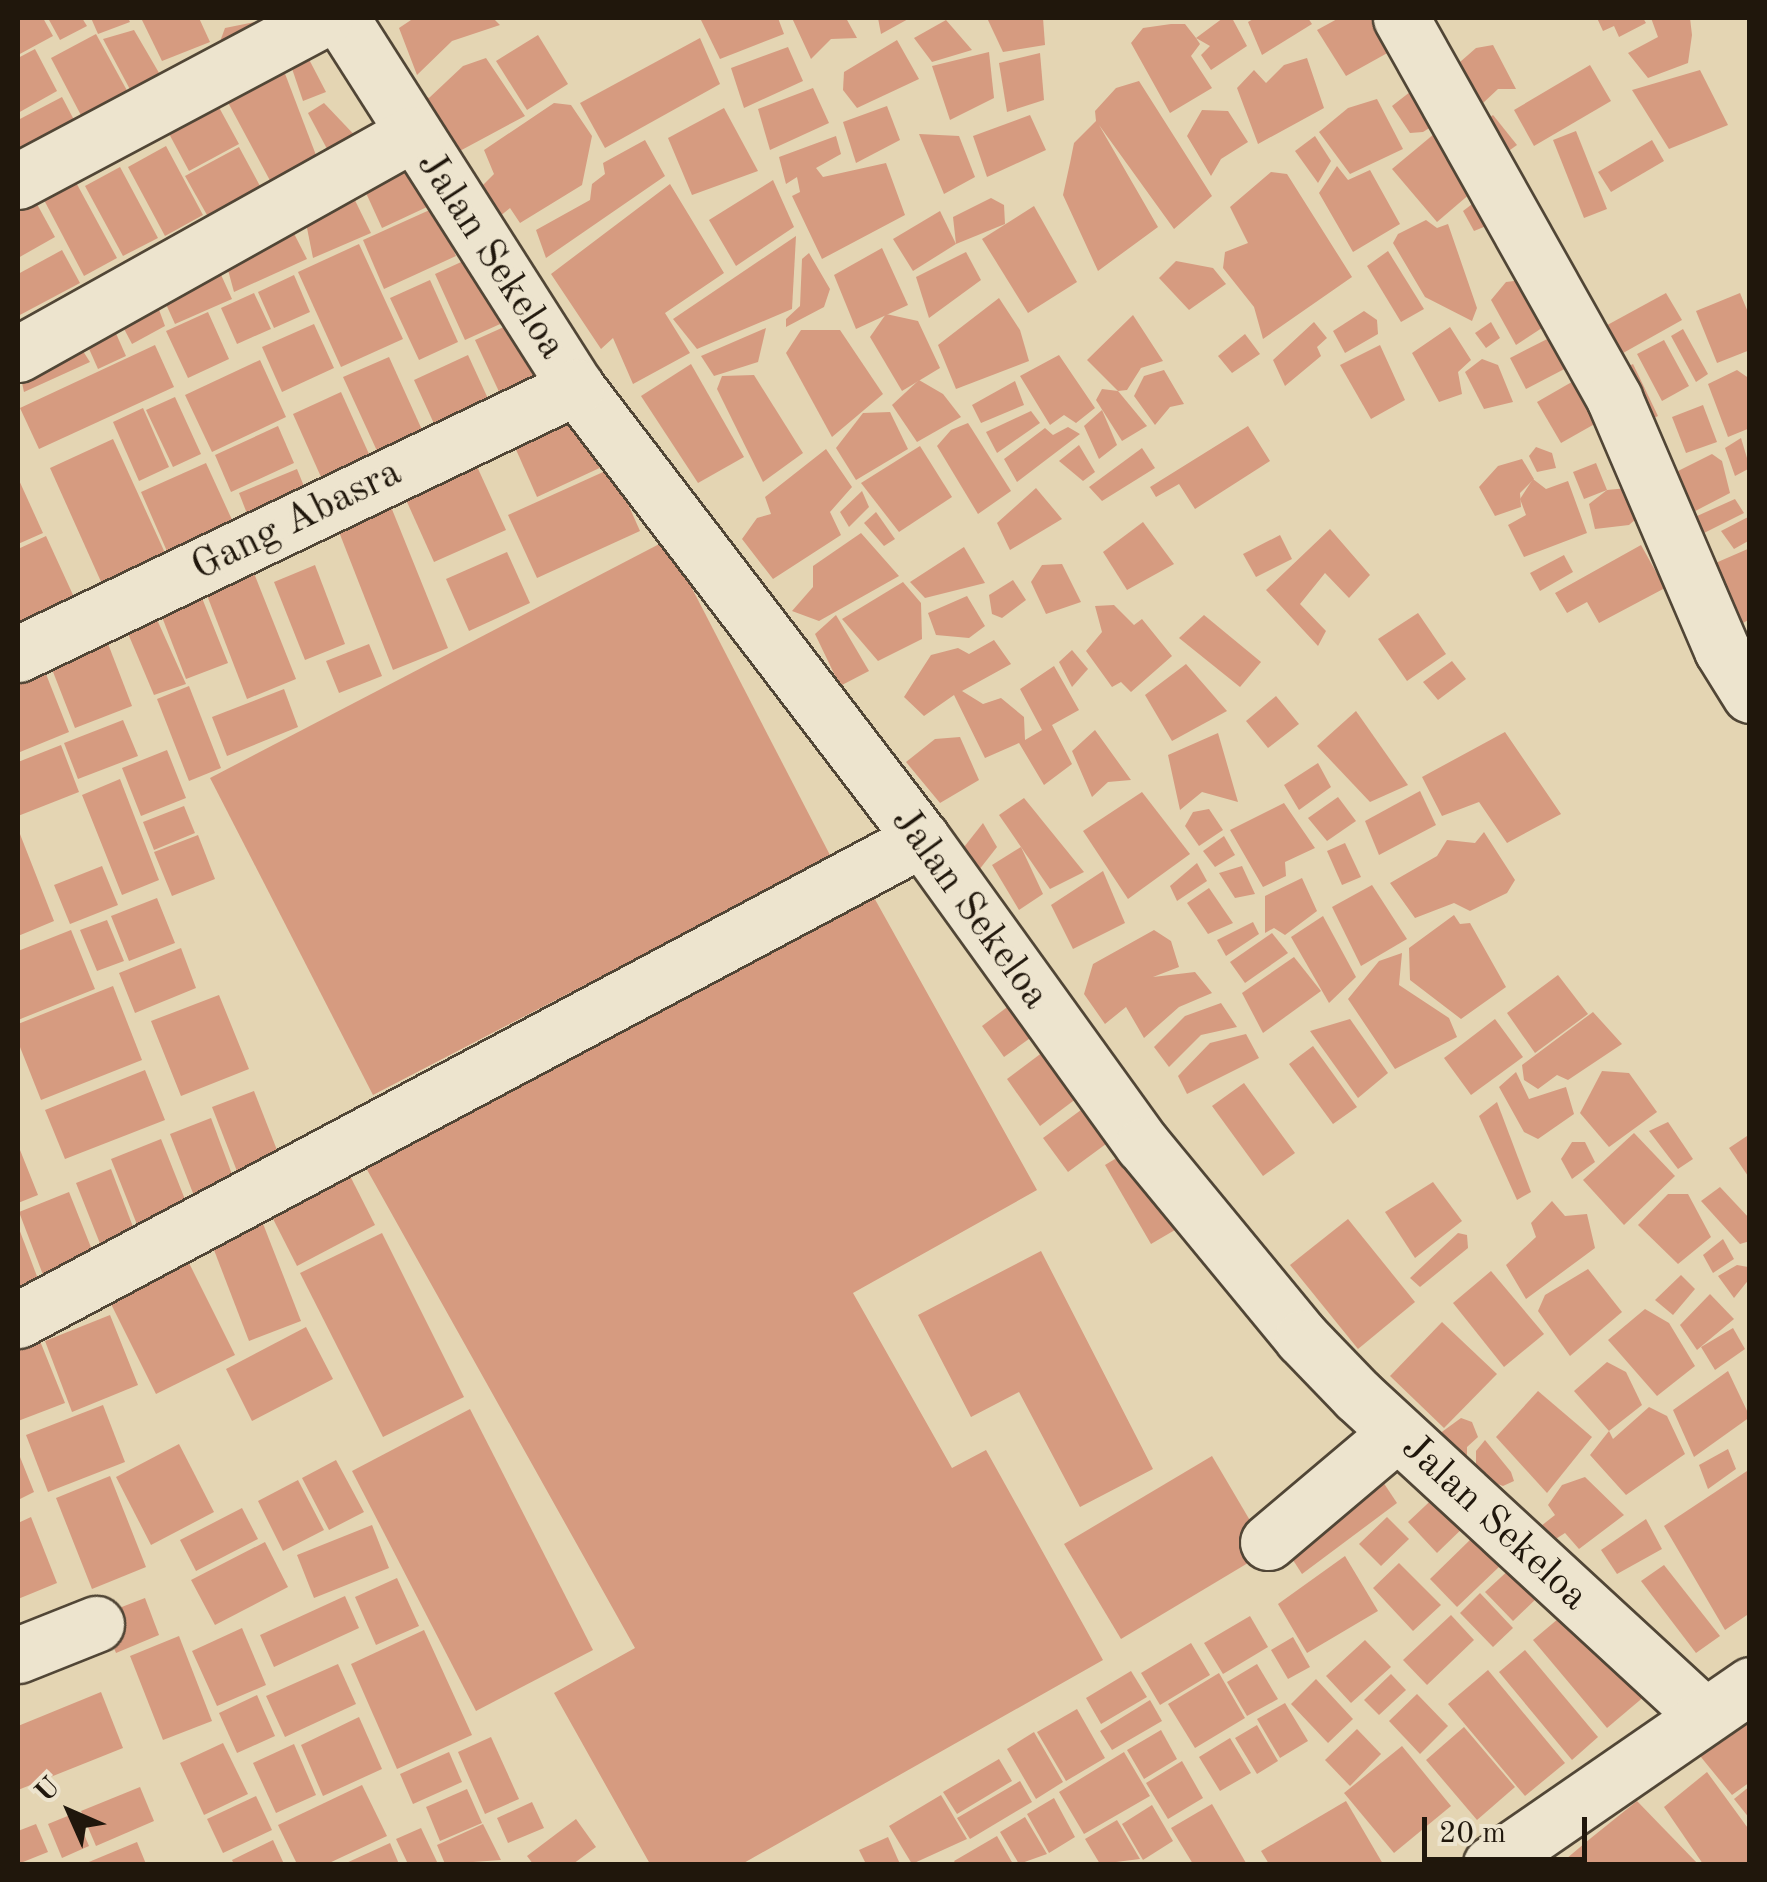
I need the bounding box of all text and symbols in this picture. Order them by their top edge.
street label: Jalan Sekeloa [405,143,575,369]
street label: Gang Abasra [184,450,410,592]
street label: Jalan Sekeloa [880,799,1058,1019]
street label: Jalan Sekeloa [1391,1424,1597,1622]
north arrow [20,1762,120,1862]
text: U [31,1773,67,1809]
scale bar [1427,1797,1592,1859]
text: 20 m [1439,1819,1506,1849]

